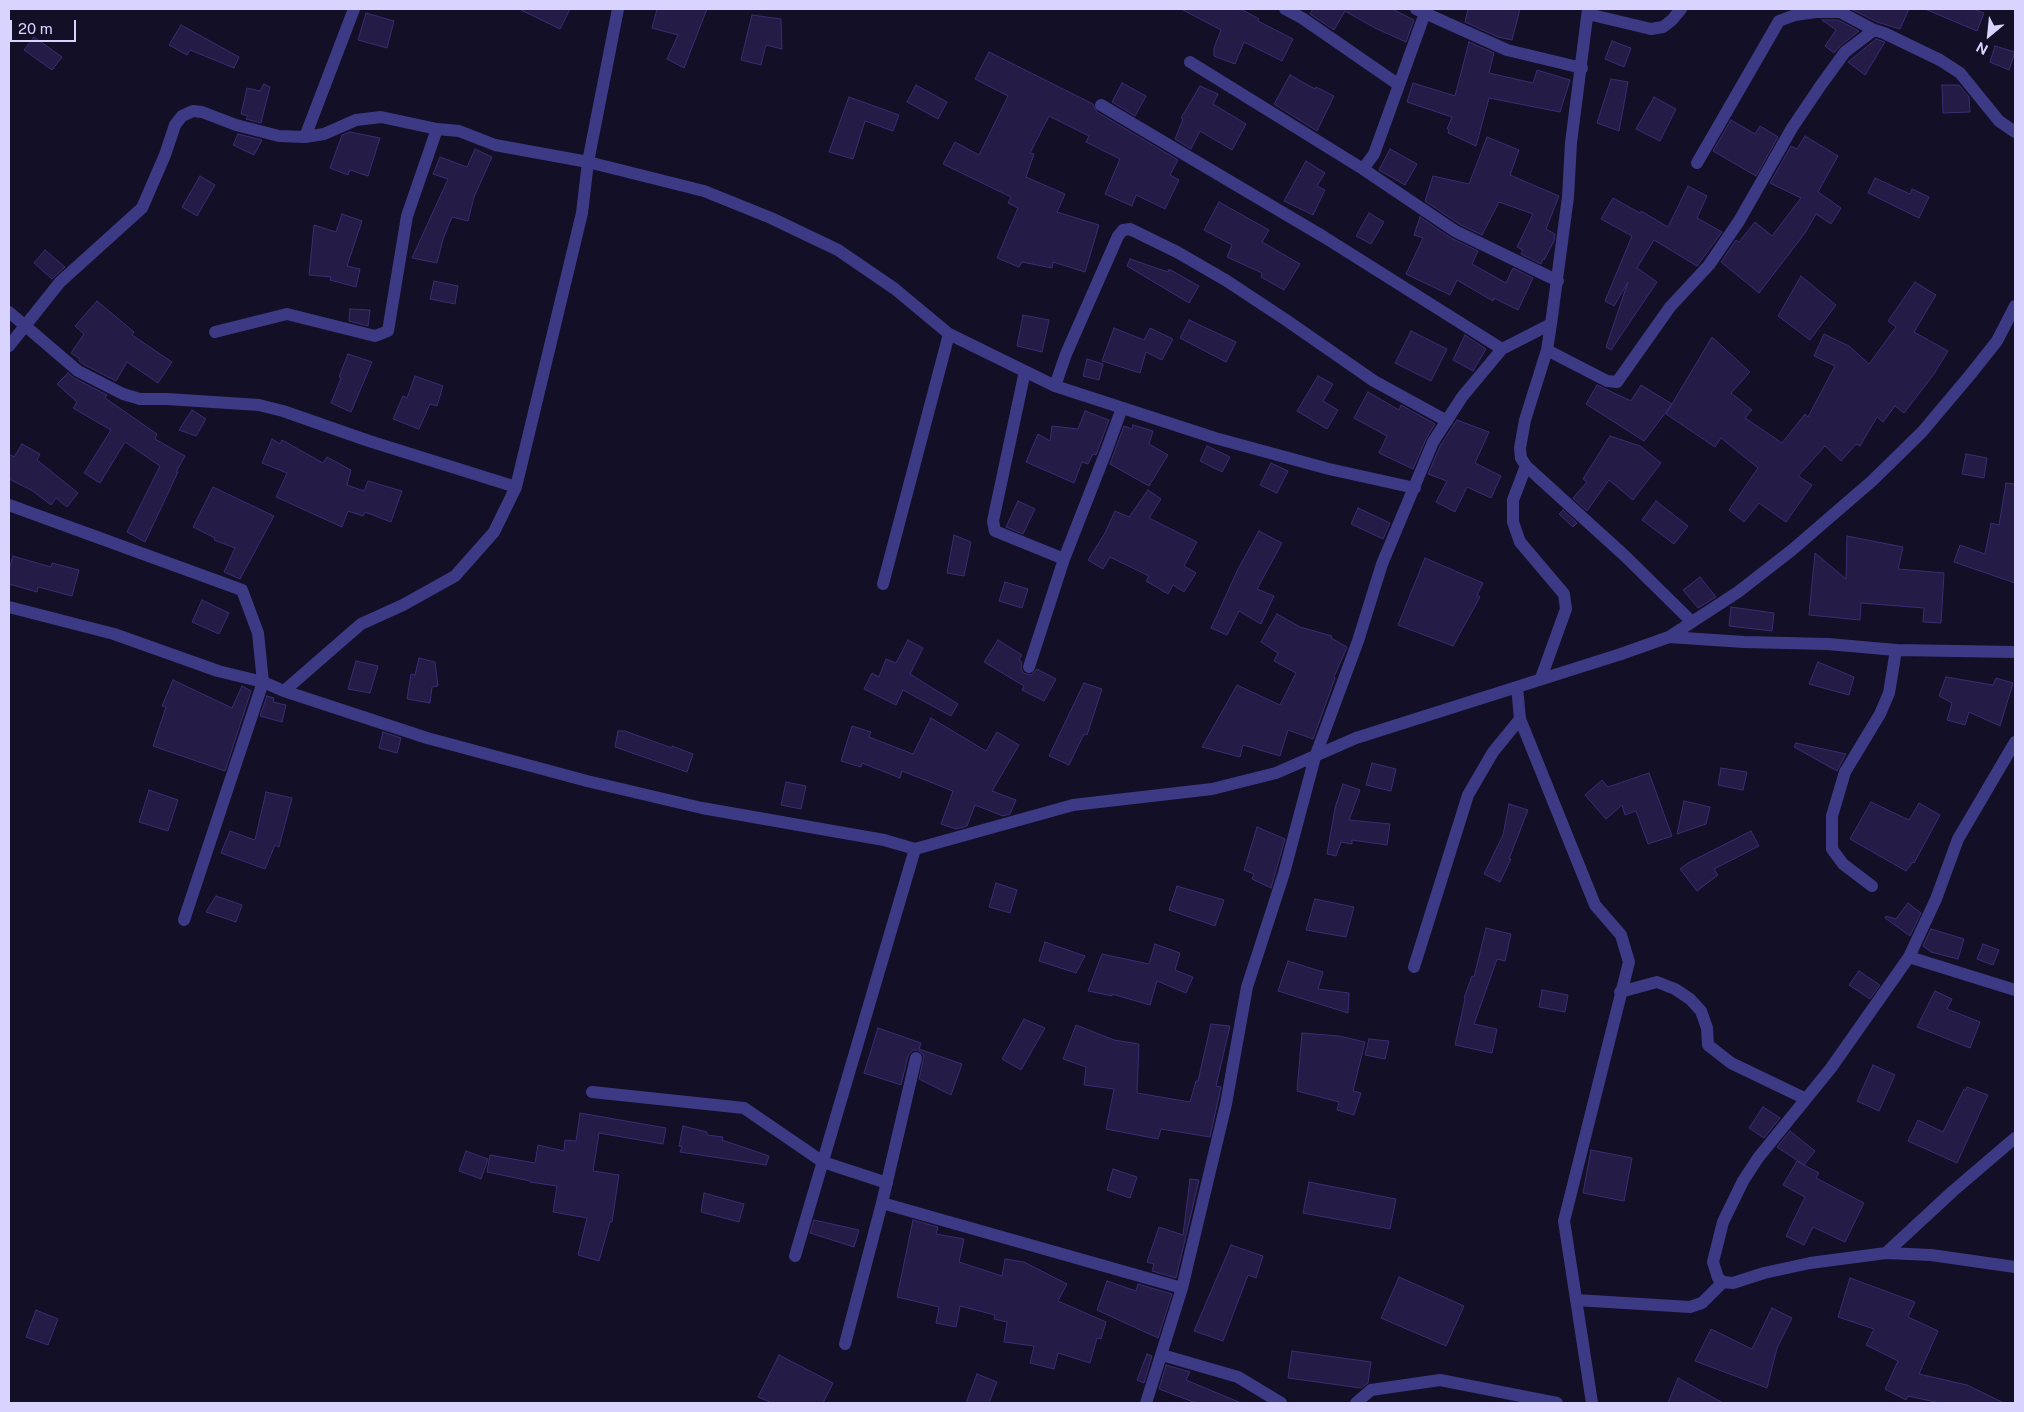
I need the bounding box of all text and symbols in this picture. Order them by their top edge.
scale bar [12,10,79,42]
north arrow [1964,10,2014,60]
text: 20 m [18,20,53,37]
text: N [1973,39,1991,58]

